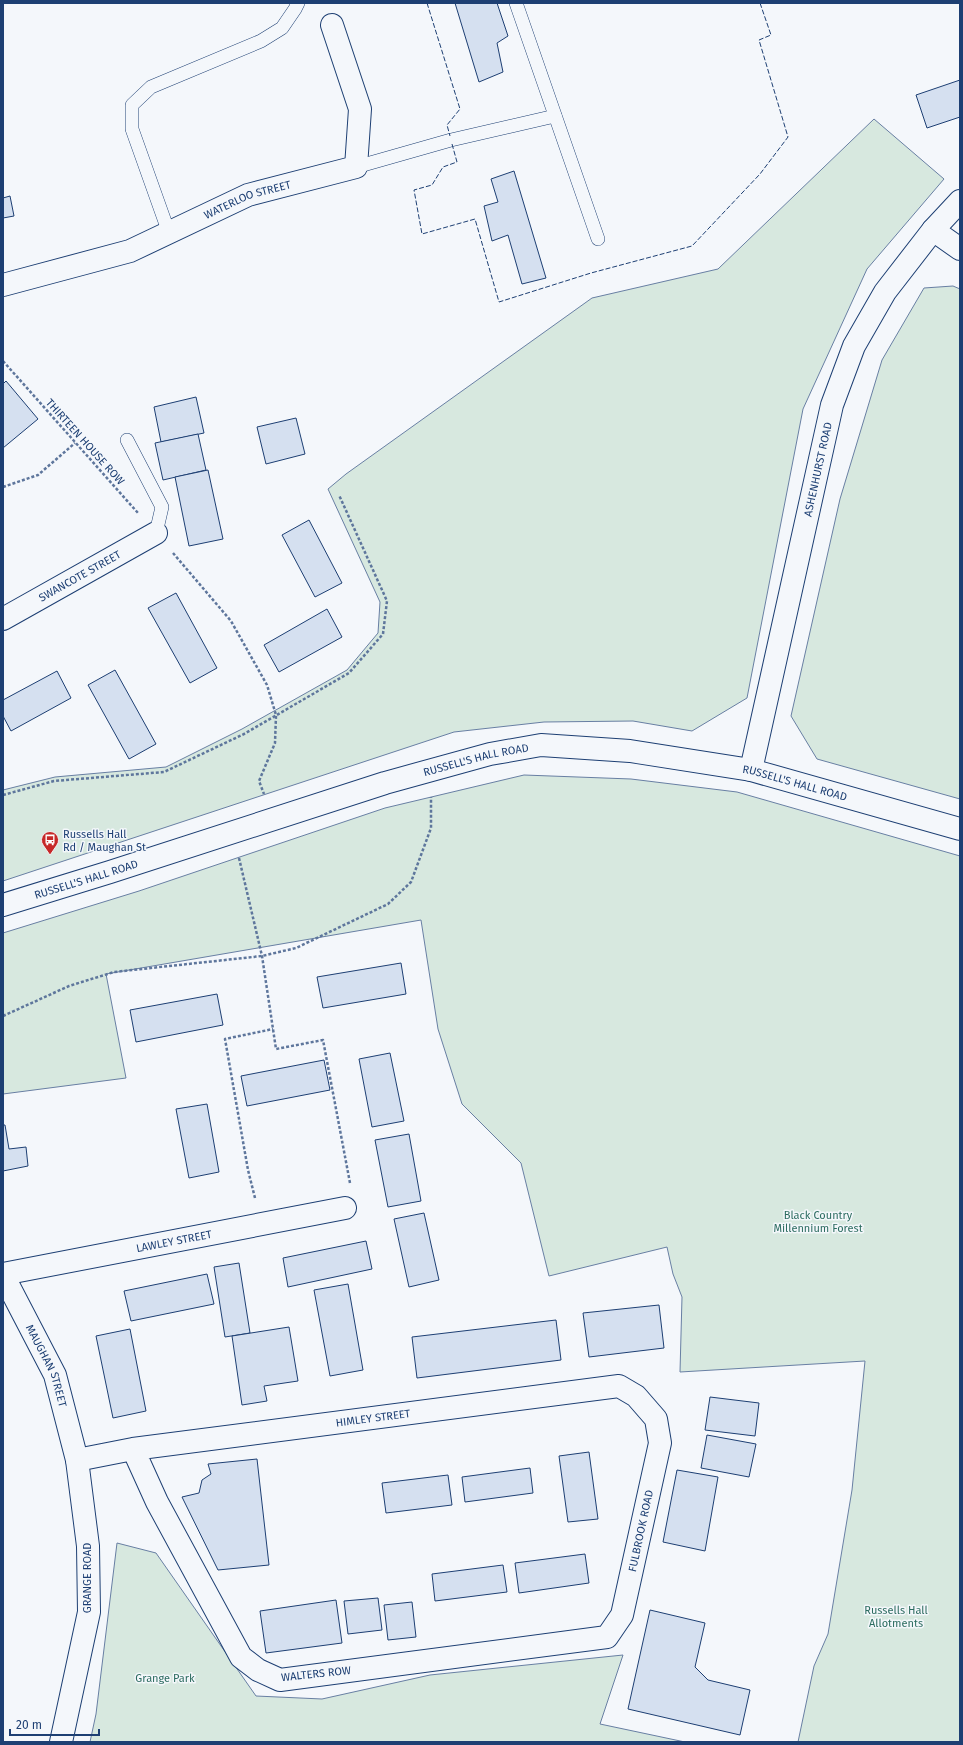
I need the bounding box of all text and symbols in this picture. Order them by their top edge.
street label: WATERLOO STREET [202,178,292,221]
street label: THIRTEEN HOUSE ROW [43,396,127,488]
street label: ASHENHURST ROAD [801,421,835,518]
street label: SWANCOTE STREET [36,548,123,604]
street label: RUSSELL'S HALL ROAD [422,741,530,779]
street label: RUSSELL'S HALL ROAD [742,762,849,803]
place label: Russells Hall Rd / Maughan St [63,828,146,854]
bus stop icon: Russells Hall Rd / Maughan St [40,830,60,855]
street label: RUSSELL'S HALL ROAD [33,857,140,901]
park label: Black Country Millennium Forest [773,1209,863,1235]
street label: LAWLEY STREET [135,1227,213,1255]
street label: MAUGHAN STREET [23,1322,70,1409]
street label: HIMLEY STREET [335,1407,411,1429]
street label: FULBROOK ROAD [626,1489,656,1573]
street label: GRANGE ROAD [81,1543,94,1613]
park label: Russells Hall Allotments [864,1604,928,1630]
street label: WALTERS ROW [280,1664,352,1684]
park label: Grange Park [135,1672,195,1685]
scale bar [10,1711,99,1737]
text: 20 m [16,1718,42,1732]

